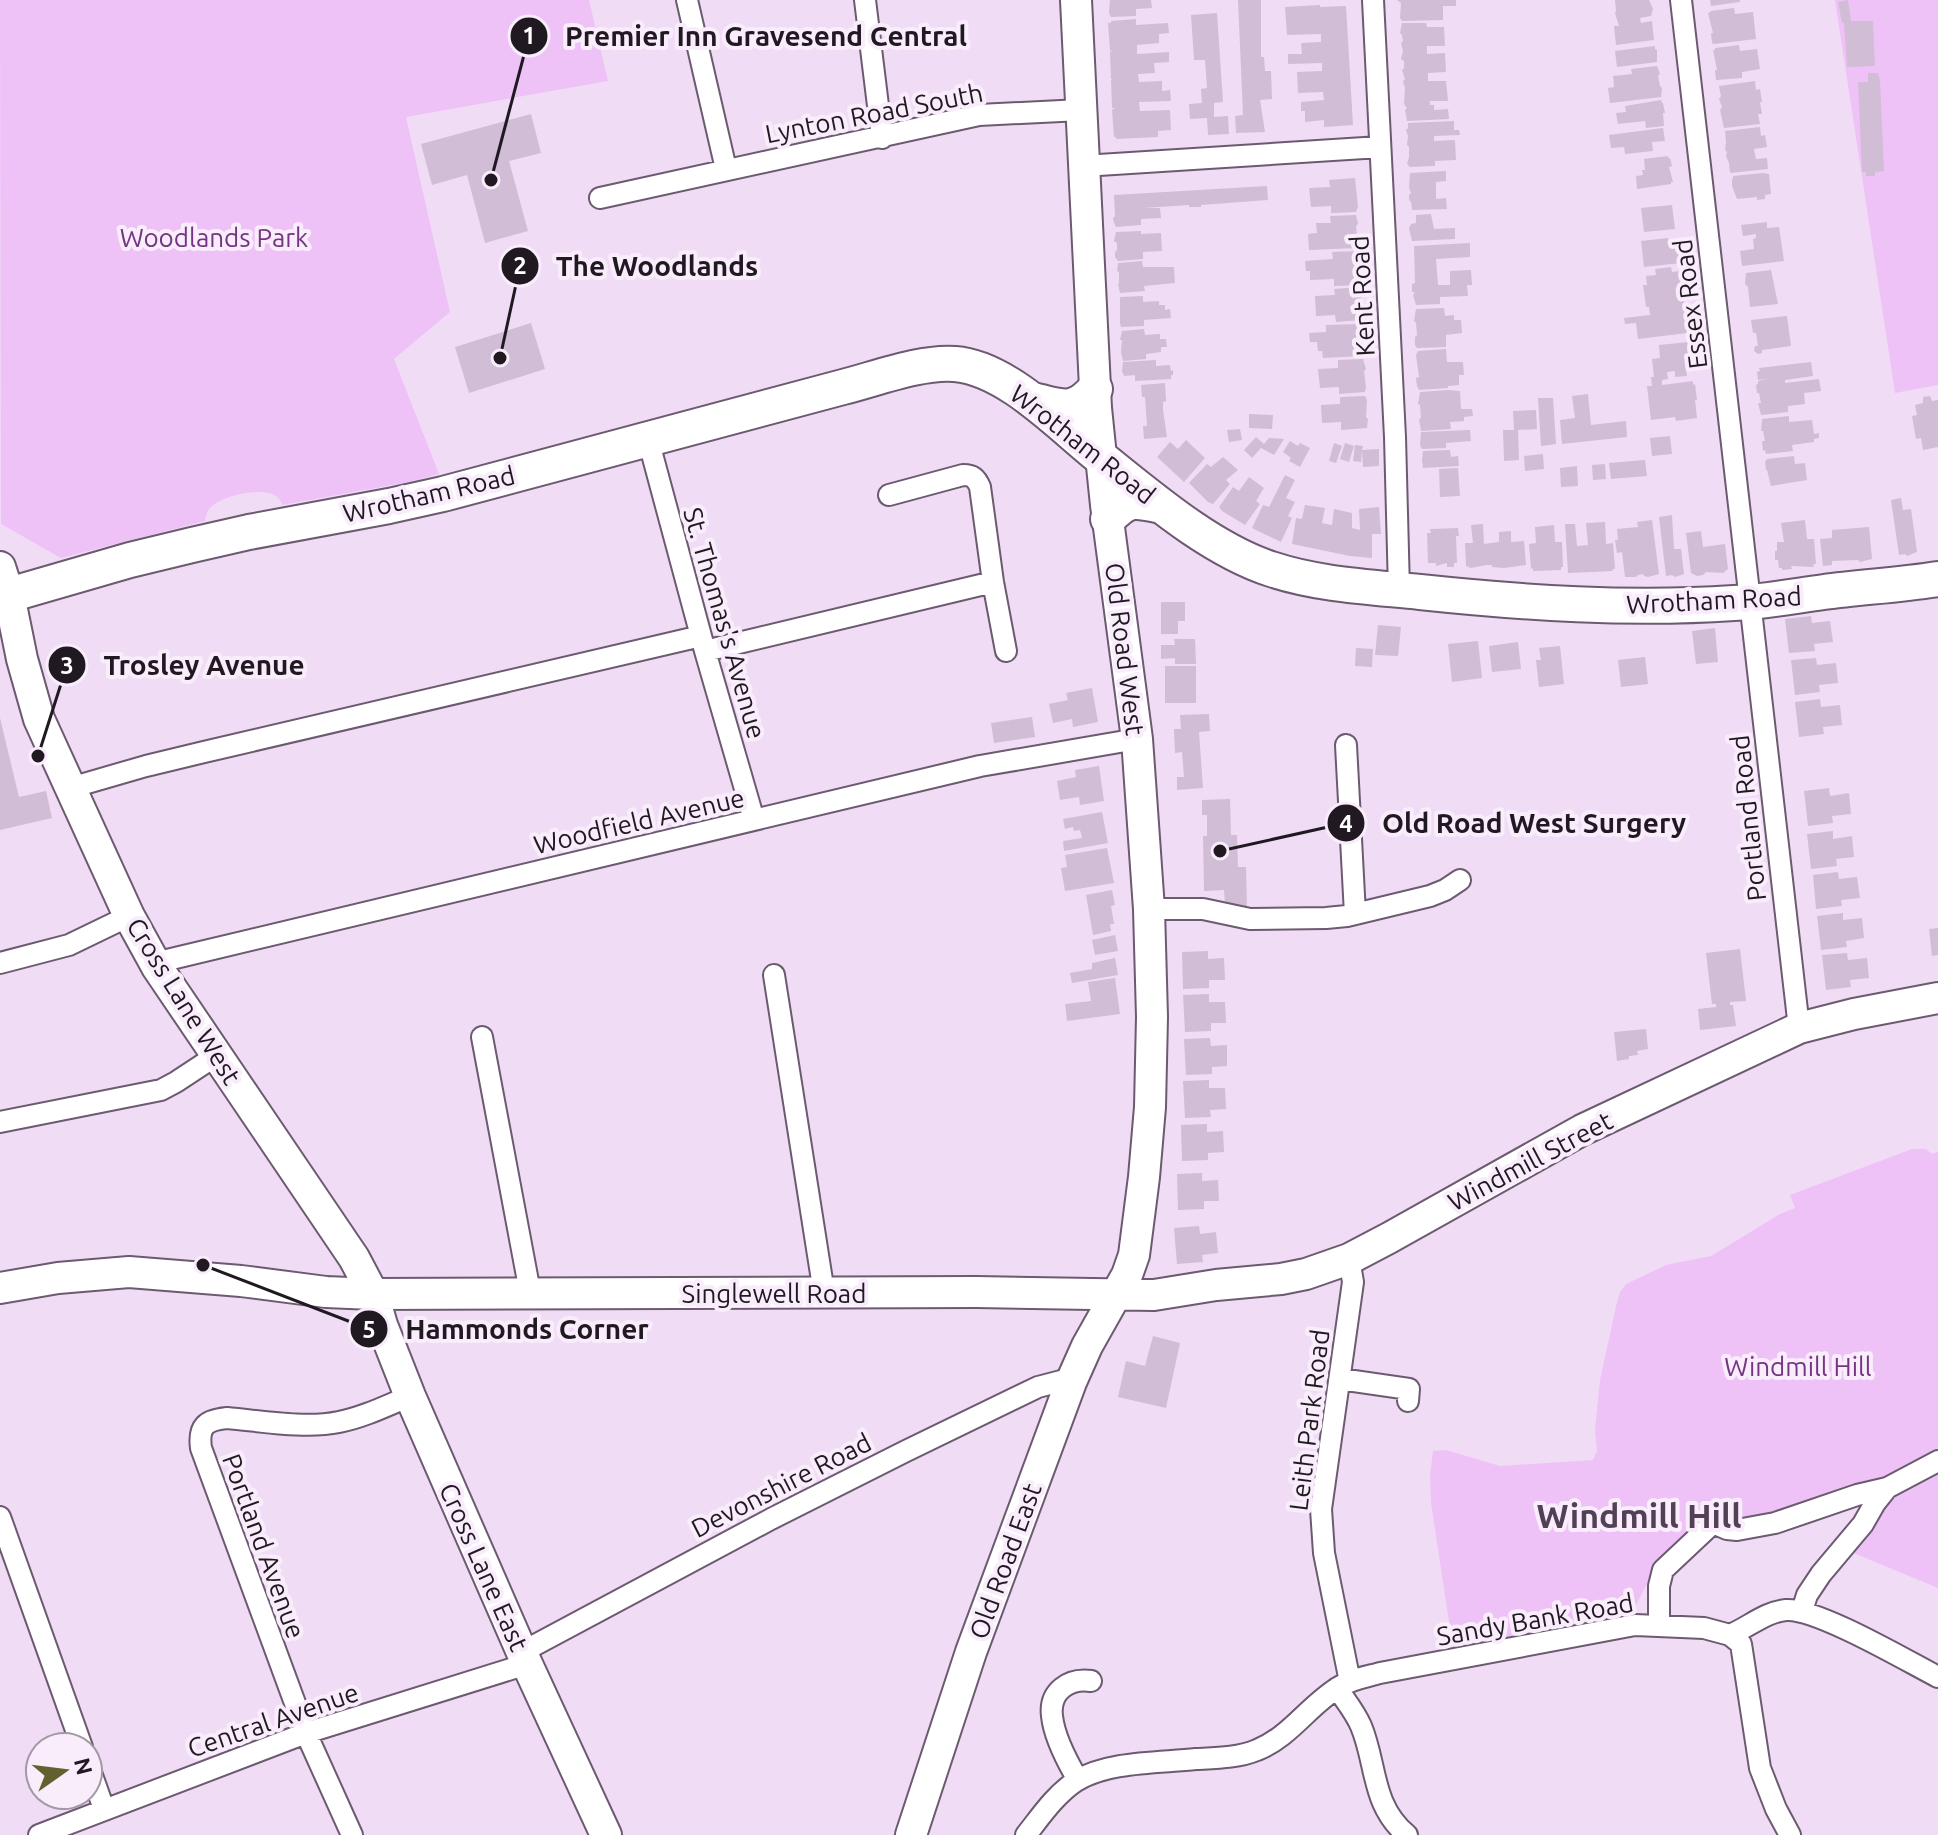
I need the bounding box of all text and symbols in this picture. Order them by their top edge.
callout: Premier Inn Gravesend Central [509,10,983,62]
text: Premier Inn Gravesend Central [565,20,967,51]
text: 1 [522,22,536,49]
street label: Lynton Road South [763,78,985,148]
park label: Woodlands Park [120,223,308,252]
street label: Kent Road [1344,235,1380,357]
street label: Essex Road [1668,237,1712,371]
callout: The Woodlands [500,240,775,292]
text: The Woodlands [556,250,758,281]
text: 2 [513,252,527,279]
street label: Wrotham Road [1005,379,1161,509]
street label: Wrotham Road [340,460,518,528]
street label: St. Thomas's Avenue [678,504,772,742]
street label: Old Road West [1100,561,1150,737]
street label: Wrotham Road [1626,581,1802,619]
callout: Trosley Avenue [47,639,320,691]
text: Trosley Avenue [103,649,305,680]
text: 3 [60,652,74,679]
street label: Portland Road [1725,734,1771,902]
street label: Woodfield Avenue [531,783,747,859]
callout: Old Road West Surgery [1326,797,1702,849]
text: Old Road West Surgery [1382,807,1686,838]
text: 4 [1339,810,1353,837]
street label: Cross Lane West [121,912,247,1090]
street label: Windmill Street [1443,1106,1617,1216]
street label: Singlewell Road [682,1279,866,1308]
callout: Hammonds Corner [349,1303,665,1355]
text: Hammonds Corner [405,1313,649,1344]
text: 5 [362,1316,376,1343]
street label: Leith Park Road [1283,1328,1335,1512]
park label: Windmill Hill [1724,1352,1872,1381]
street label: Devonshire Road [686,1427,876,1543]
street label: Portland Avenue [217,1450,311,1642]
street label: Cross Lane East [434,1479,534,1655]
street label: Old Road East [963,1479,1047,1643]
district label: Windmill Hill [1536,1496,1742,1534]
street label: Sandy Bank Road [1434,1587,1636,1651]
street label: Central Avenue [184,1677,362,1763]
north arrow [24,1731,104,1811]
text: N [70,1755,98,1777]

